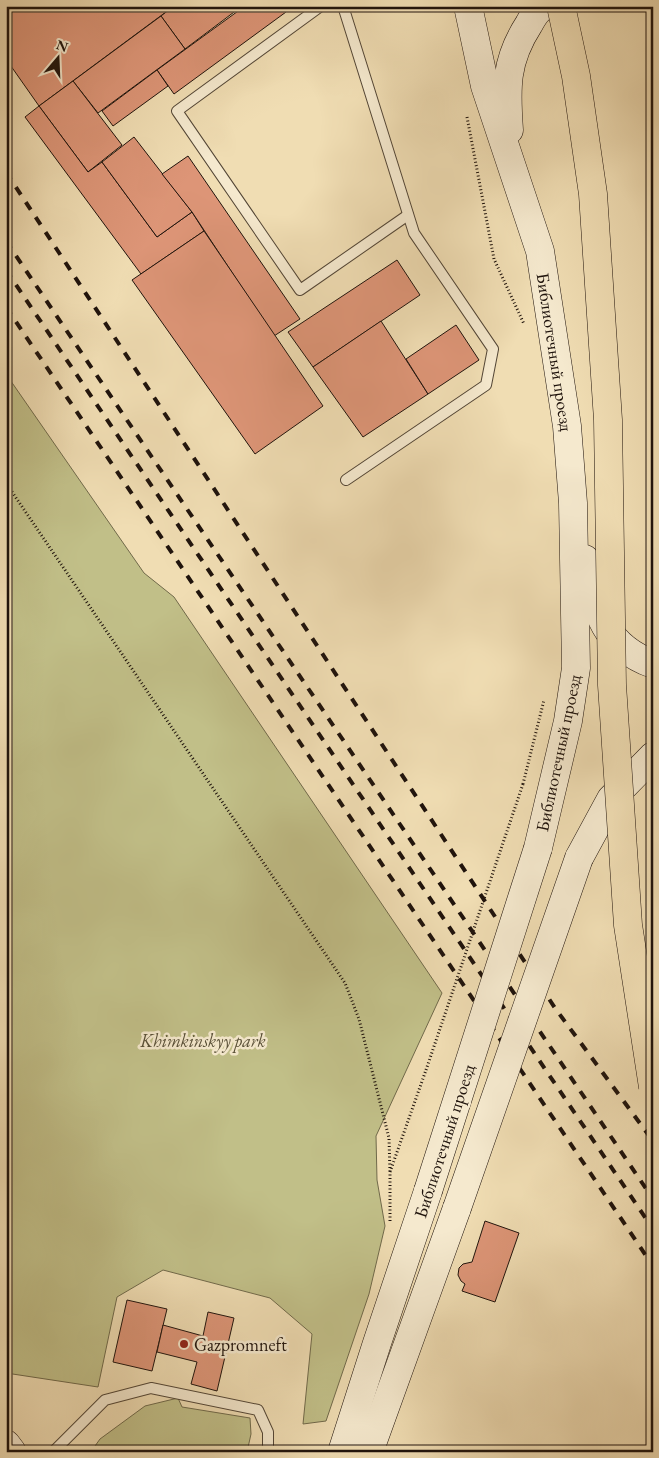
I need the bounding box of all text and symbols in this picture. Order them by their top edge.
north arrow [32,32,82,82]
text: N [54,35,71,56]
street label: Библиотечный проезд [532,271,579,432]
street label: Библиотечный проезд [530,672,586,834]
park label: Khimkinskyy park [139,1029,266,1053]
street label: Библиотечный проезд [408,1061,480,1221]
place label: Gazpromneft [194,1333,287,1356]
marker: Gazpromneft [178,1338,190,1350]

